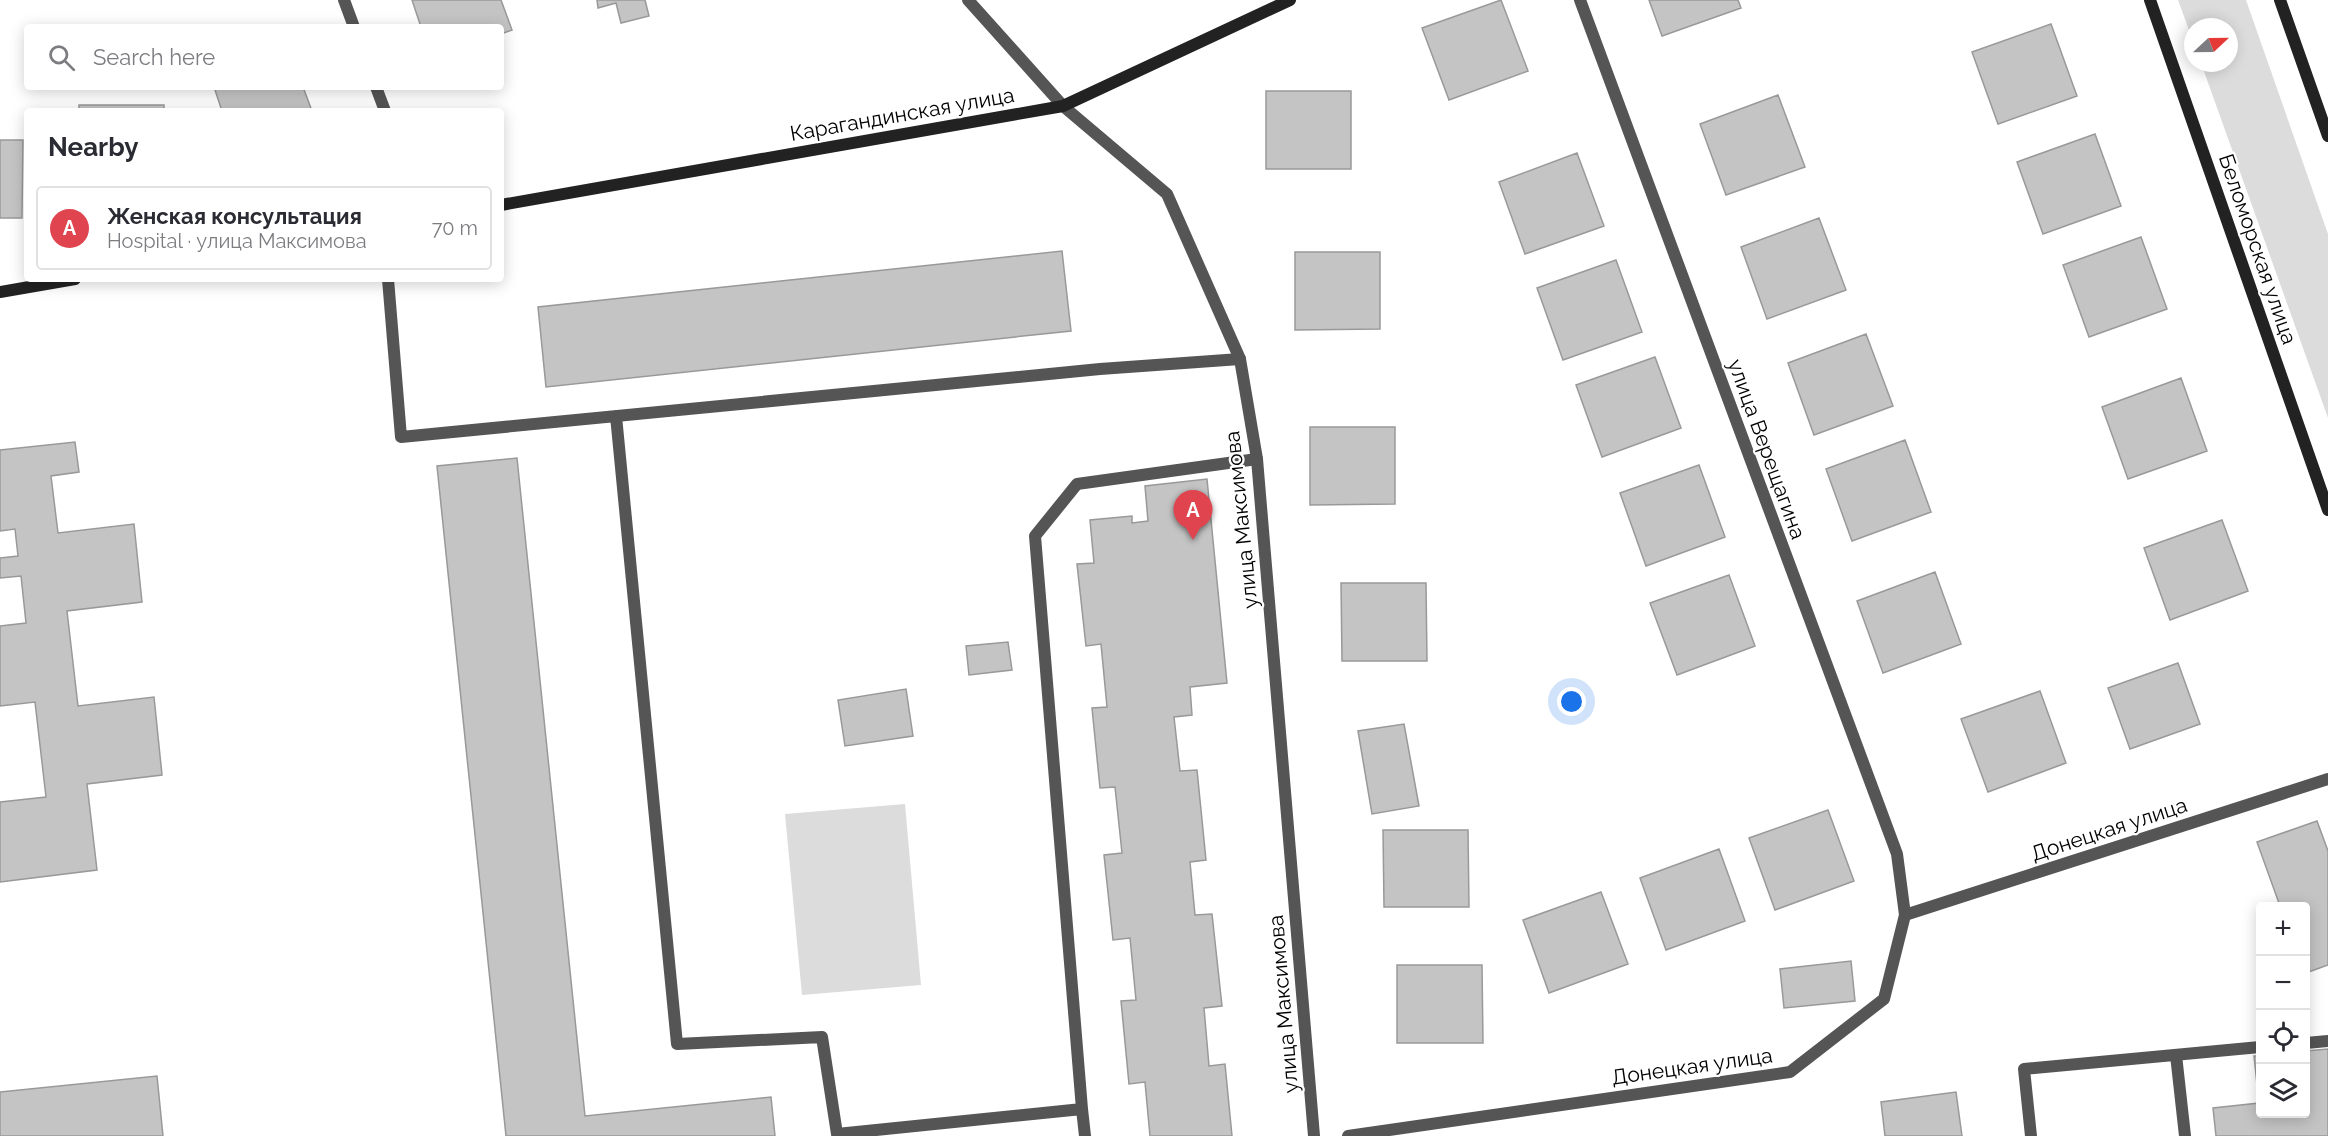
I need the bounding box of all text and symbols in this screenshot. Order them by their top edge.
north arrow [2184,18,2238,72]
search box [24,24,504,90]
icon: search [45,41,78,74]
text: Search here [93,44,215,70]
street label: Карагандинская улица [788,82,1016,146]
text: Nearby [48,132,138,162]
street label: Беломорская улица [2214,151,2302,347]
text: Женская консультация [107,203,362,229]
text: A [63,216,76,240]
text: 70 m [432,216,478,240]
text: Hospital · улица Максимова [107,229,367,253]
street label: улица Верещагина [1723,356,1811,542]
street label: улица Максимова [1219,430,1263,610]
pin: A [1174,490,1212,540]
your location [1557,687,1586,716]
street label: Донецкая улица [2028,792,2190,866]
map controls [2256,902,2310,1118]
button: + [2256,902,2310,956]
street label: улица Максимова [1263,914,1303,1094]
button: − [2256,956,2310,1010]
button: locate [2256,1010,2310,1064]
street label: Донецкая улица [1610,1042,1774,1090]
button: layers [2256,1064,2310,1118]

